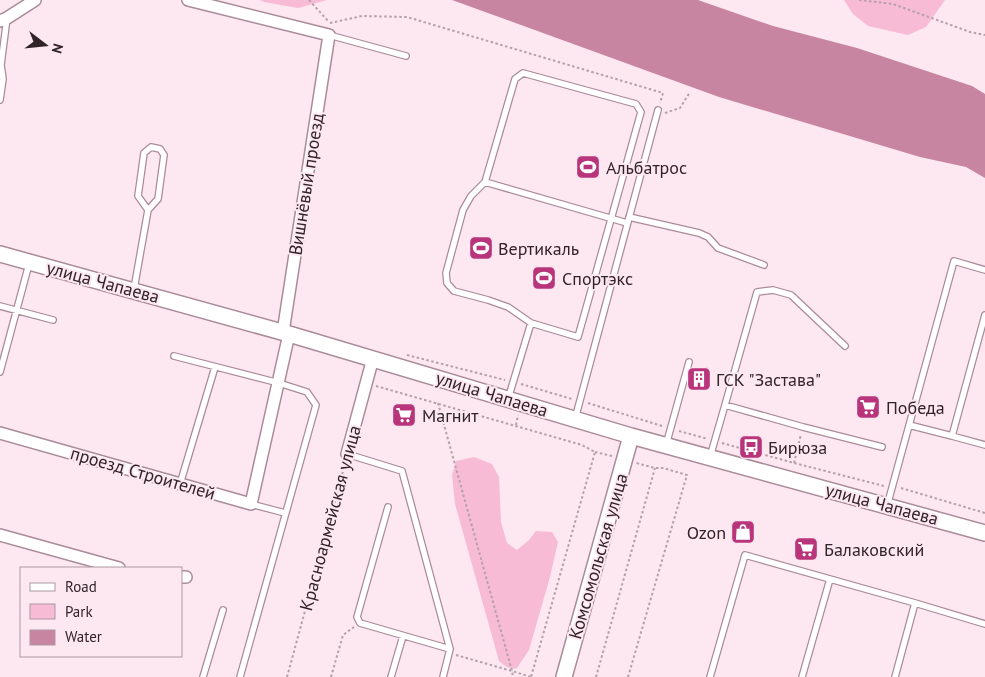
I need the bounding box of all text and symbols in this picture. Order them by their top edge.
north arrow [20,20,70,70]
text: N [48,42,67,55]
street label: Вишнёвый проезд [283,111,329,257]
sports icon: Альбатрос [575,154,601,180]
place label: Альбатрос [606,156,687,179]
sports icon: Вертикаль [468,235,494,261]
place label: Вертикаль [498,237,579,260]
street label: улица Чапаева [44,256,162,308]
sports icon: Спортэкс [531,265,557,291]
place label: Спортэкс [562,267,633,290]
street label: улица Чапаева [433,366,551,422]
building icon: ГСК "Застава" [686,366,712,392]
place label: ГСК "Застава" [716,368,821,391]
supermarket icon: Победа [855,394,881,420]
place label: Победа [886,396,945,419]
supermarket icon: Магнит [391,402,417,428]
place label: Магнит [422,404,479,427]
street label: Красноармейская улица [294,423,366,613]
bus stop icon: Бирюза [738,434,764,460]
place label: Бирюза [768,436,827,459]
street label: проезд Строителей [68,441,218,505]
street label: Комсомольская улица [563,470,633,642]
street label: улица Чапаева [823,478,941,530]
shop icon: Ozon [730,519,756,545]
place label: Ozon [687,521,726,544]
supermarket icon: Балаковский [793,536,819,562]
place label: Балаковский [824,538,924,561]
legend [20,567,182,657]
text: Road [65,577,97,596]
text: Park [65,602,93,621]
text: Water [65,627,102,646]

